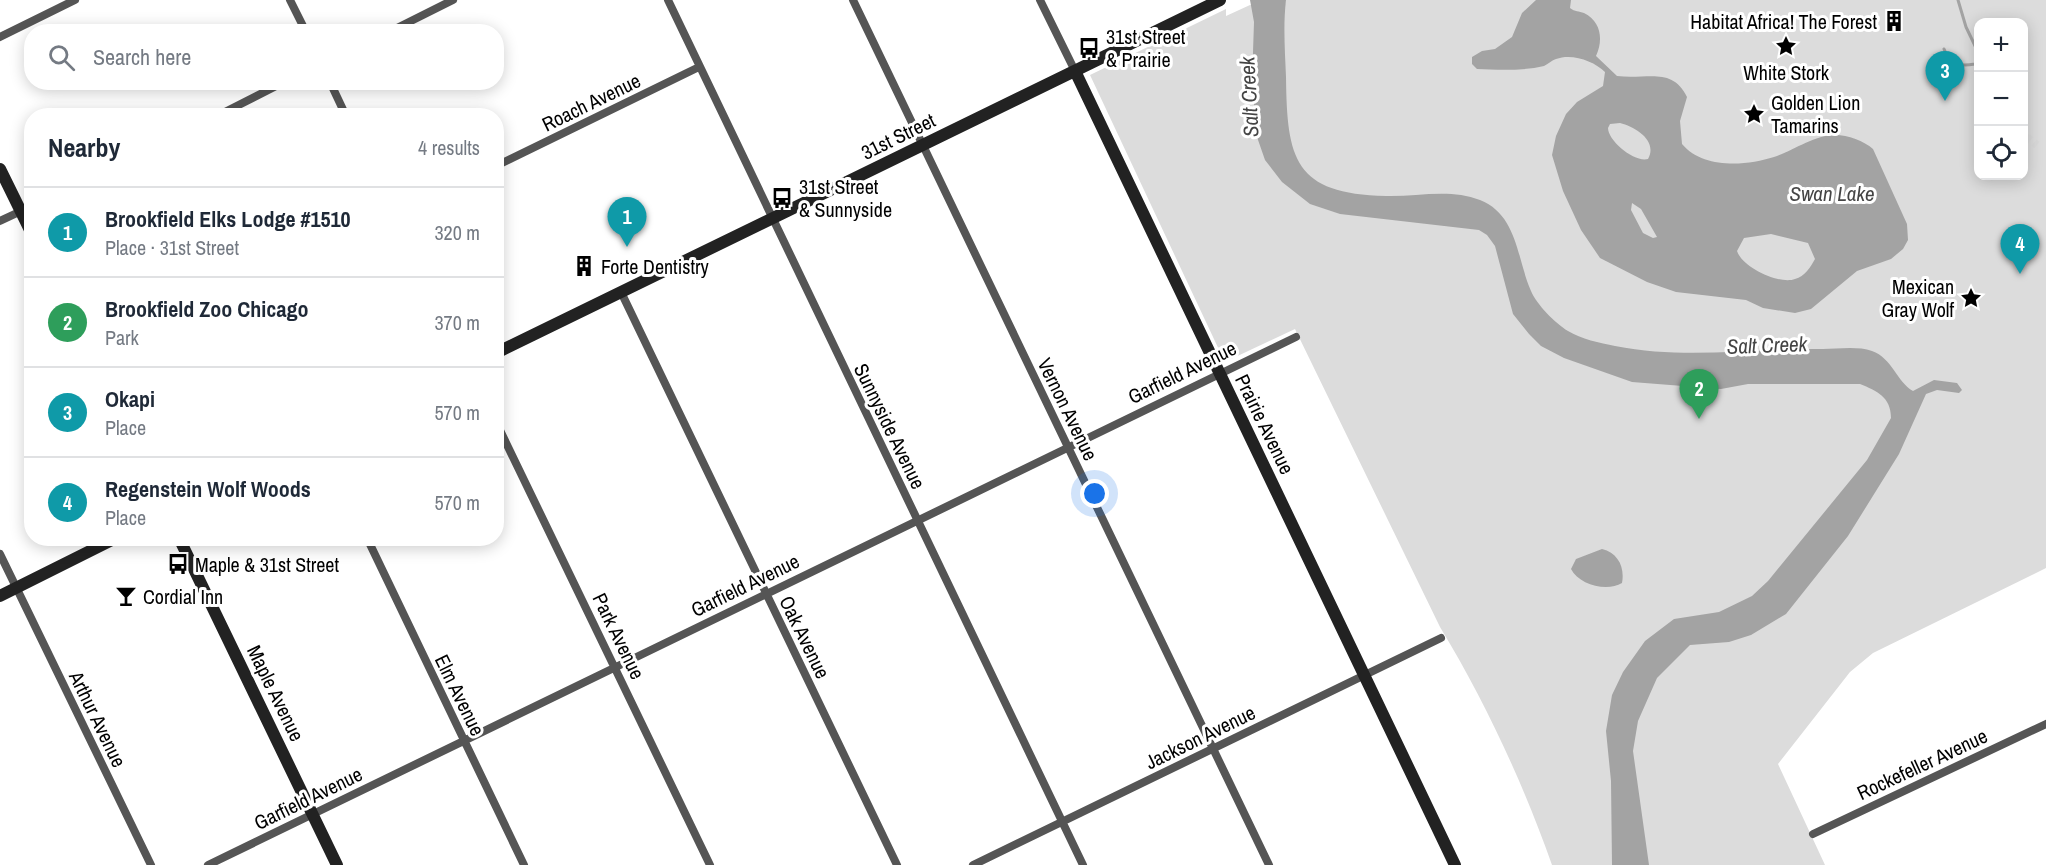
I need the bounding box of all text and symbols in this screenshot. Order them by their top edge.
place label: Habitat Africa! The Forest [1690,8,1877,35]
building icon: Habitat Africa! The Forest [1882,9,1906,33]
map controls [1974,18,2028,180]
button: + [1974,18,2028,72]
place label: 31st Street & Prairie [1106,23,1186,73]
search box [24,24,504,90]
place icon: White Stork [1774,34,1798,58]
bus stop icon: 31st Street & Prairie [1077,36,1101,60]
icon: search [45,41,78,74]
text: Search here [93,42,191,72]
pin: 3 [1926,51,1964,101]
water label: Salt Creek [1232,55,1266,138]
place label: White Stork [1743,59,1830,86]
street label: Roach Avenue [537,67,645,137]
button: − [1974,72,2028,126]
place label: Golden Lion Tamarins [1771,89,1860,139]
place icon: Golden Lion Tamarins [1742,102,1766,126]
street label: 31st Street [856,106,940,166]
button: locate [1974,126,2028,180]
text: Nearby [48,130,120,165]
text: 4 results [418,134,480,161]
place label: 31st Street & Sunnyside [799,173,892,223]
water label: Swan Lake [1789,179,1875,208]
bus stop icon: 31st Street & Sunnyside [770,186,794,210]
pin: 1 [608,198,646,247]
text: Brookfield Elks Lodge #1510 [105,204,351,234]
text: 1 [63,219,72,246]
text: 320 m [434,219,480,246]
pin: 4 [2000,224,2040,274]
text: Place · 31st Street [105,234,239,261]
place label: Forte Dentistry [601,253,709,280]
building icon: Forte Dentistry [572,254,596,278]
place label: Mexican Gray Wolf [1881,273,1954,323]
place icon: Mexican Gray Wolf [1959,286,1983,310]
text: Brookfield Zoo Chicago [105,294,308,324]
text: 2 [63,309,72,336]
text: 370 m [434,309,480,336]
text: Park [105,324,139,351]
water label: Salt Creek [1726,329,1809,361]
street label: Garfield Avenue [1123,334,1241,410]
street label: Vernon Avenue [1032,353,1104,465]
street label: Sunnyside Avenue [848,359,932,493]
street label: Prairie Avenue [1229,369,1301,479]
pin: 2 [1680,370,1718,419]
text: Okapi [105,384,155,414]
text: 3 [63,399,72,426]
text: 570 m [434,399,480,426]
text: Place [105,414,146,441]
text: Regenstein Wolf Woods [105,474,311,504]
your location [1080,479,1109,508]
text: 4 [63,489,72,516]
text: 570 m [434,489,480,516]
text: Place [105,504,146,531]
street label: Garfield Avenue [686,547,804,623]
place label: Maple & 31st Street [195,551,339,578]
bus stop icon: Maple & 31st Street [166,552,190,576]
place label: Cordial Inn [143,583,223,610]
bar icon: Cordial Inn [114,584,138,608]
street label: Park Avenue [587,588,651,684]
street label: Oak Avenue [773,591,837,683]
street label: Maple Avenue [241,640,311,746]
street label: Elm Avenue [429,650,491,740]
street label: Arthur Avenue [63,666,133,772]
street label: Jackson Avenue [1141,699,1259,775]
street label: Rockefeller Avenue [1852,722,1992,806]
street label: Garfield Avenue [249,760,367,836]

